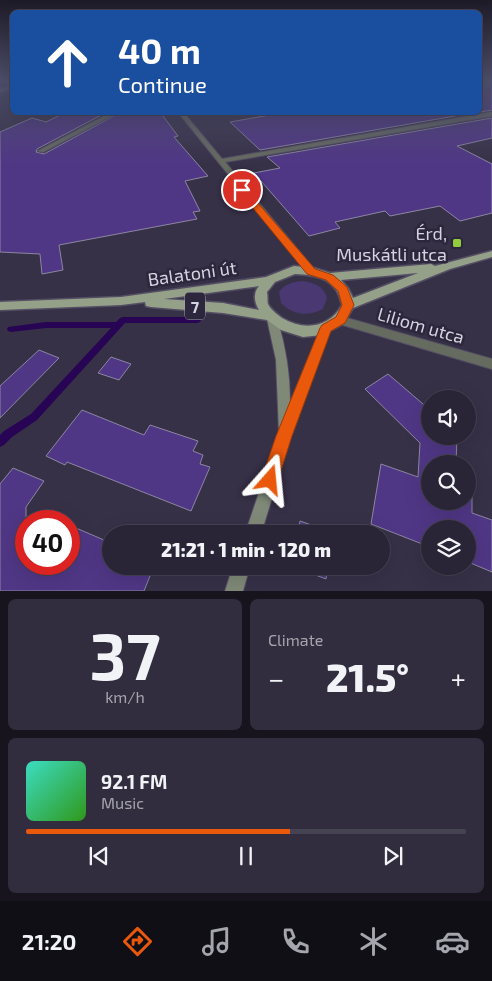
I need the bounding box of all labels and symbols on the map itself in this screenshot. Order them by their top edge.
pin [221,169,263,211]
place label: Érd, Muskátli utca [336,222,447,265]
marker: Érd, Muskátli utca [451,237,463,249]
street label: Balatoni út [146,256,238,290]
road number: 7 [185,292,205,320]
street label: Liliom utca [375,302,467,348]
position arrow [243,453,295,505]
speed limit sign: 40 [15,510,80,575]

